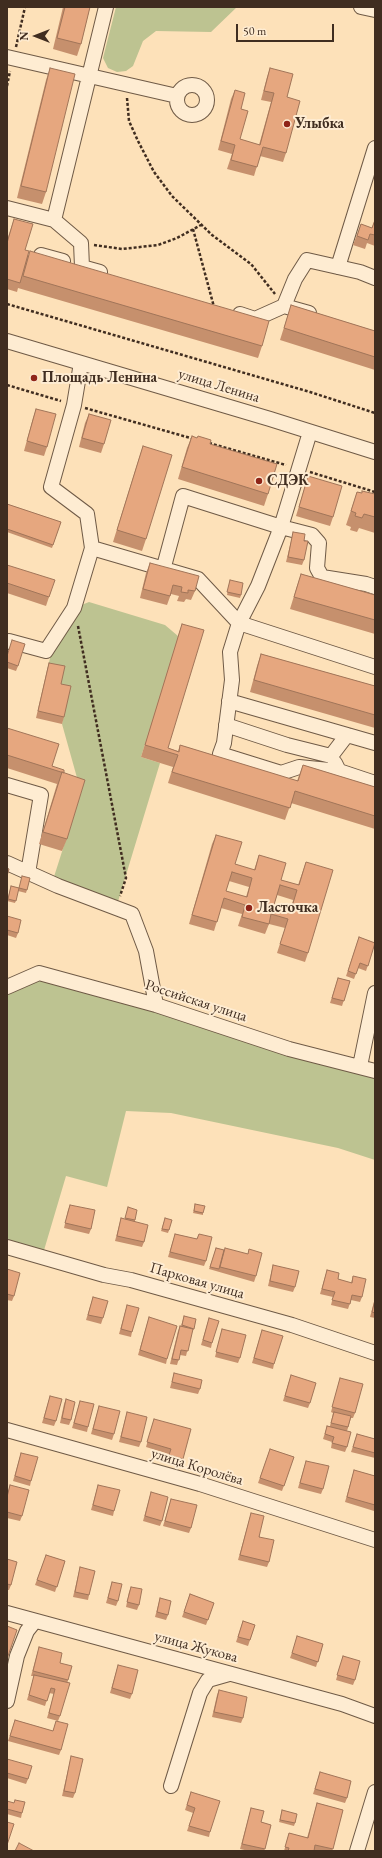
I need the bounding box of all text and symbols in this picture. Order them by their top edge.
north arrow [16,16,56,56]
scale bar [238,16,336,42]
text: 50 m [243,23,266,39]
text: N [17,32,31,40]
place label: Улыбка [295,115,344,133]
marker: Улыбка [282,119,292,129]
street label: улица Ленина [176,365,262,407]
place label: Площадь Ленина [42,369,157,387]
marker: Площадь Ленина [29,373,39,383]
place label: СДЭК [267,472,309,490]
marker: СДЭК [254,476,264,486]
place label: Ласточка [257,899,318,917]
marker: Ласточка [244,903,254,913]
street label: Российская улица [143,976,249,1026]
street label: Парковая улица [148,1259,246,1303]
street label: улица Королёва [149,1444,245,1490]
street label: улица Жукова [152,1627,240,1667]

